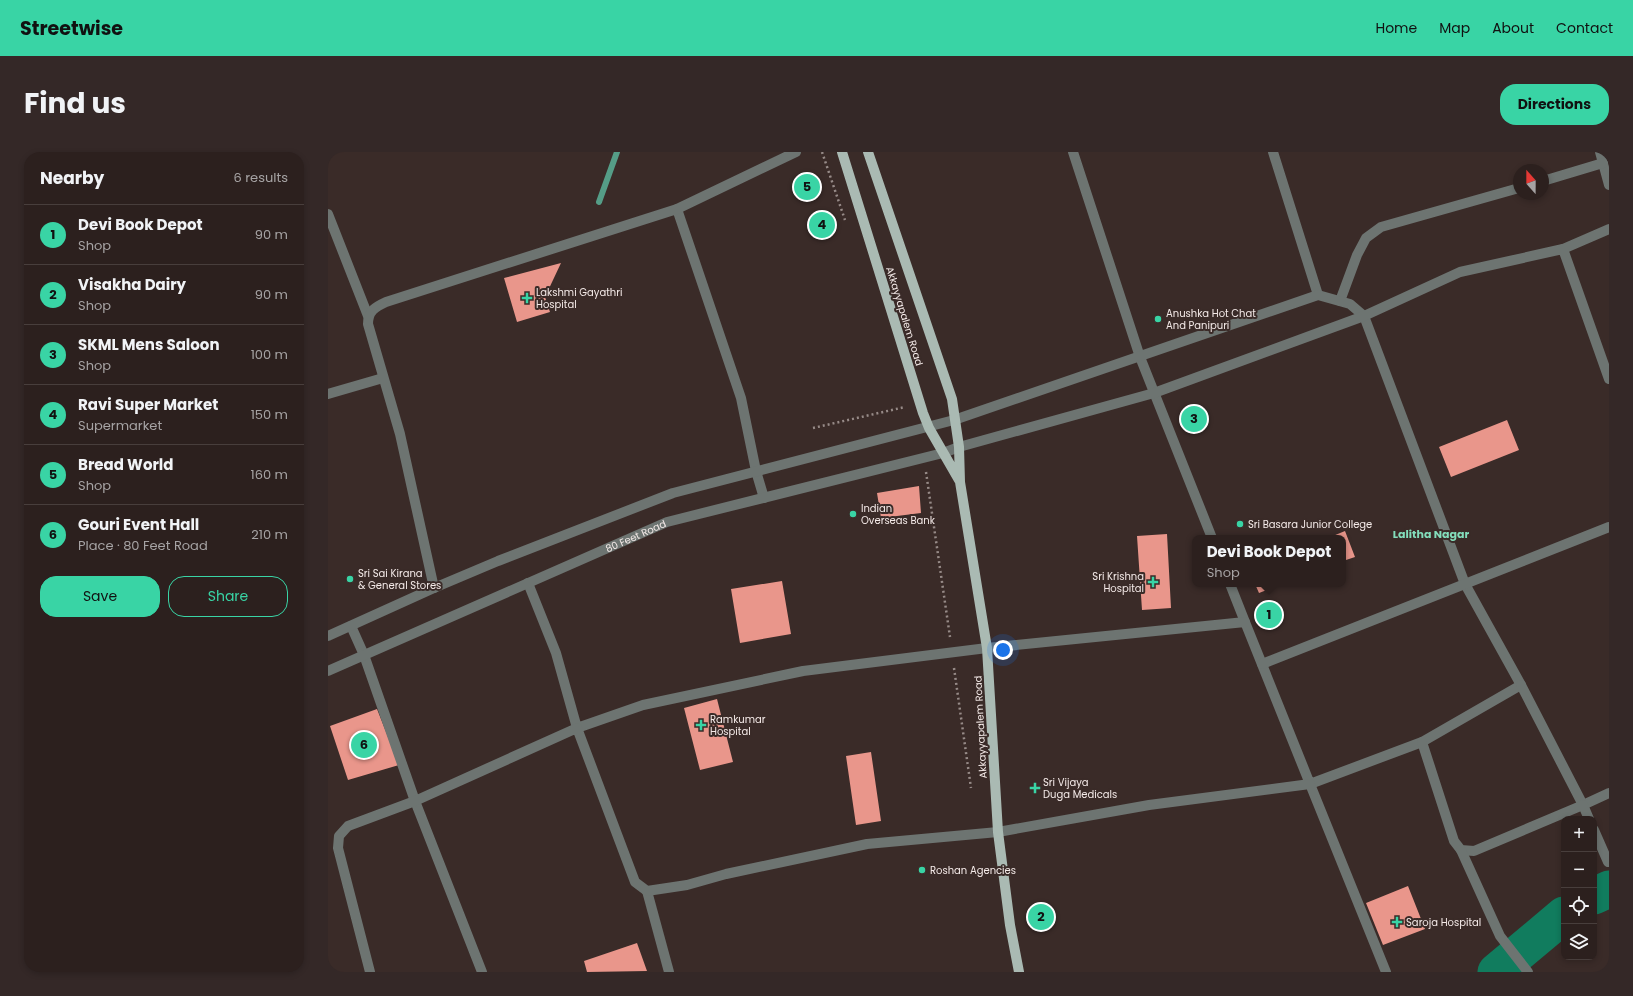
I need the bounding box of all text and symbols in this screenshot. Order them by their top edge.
text: Streetwise [20,15,123,42]
text: Home [1375,18,1417,38]
text: Map [1439,18,1470,38]
text: About [1492,18,1534,38]
text: Contact [1556,18,1613,38]
text: Find us [24,84,126,123]
button: Directions [1500,84,1609,125]
north arrow [1513,164,1549,200]
text: Nearby [40,166,104,190]
text: 6 results [234,168,288,187]
pin: 5 [794,172,820,202]
pin: 4 [809,210,835,240]
text: Devi Book Depot [78,214,203,235]
text: 1 [51,225,55,244]
text: 90 m [255,225,288,244]
text: Shop [78,236,111,255]
street label: Akkayyapalem Road [882,265,927,368]
text: Visakha Dairy [78,274,186,295]
text: 2 [49,285,57,304]
text: 90 m [255,285,288,304]
place label: Lakshmi Gayathri Hospital [536,285,622,312]
marker: Lakshmi Gayathri Hospital [521,292,533,304]
text: Shop [78,296,111,315]
place label: Anushka Hot Chat And Panipuri [1166,306,1256,333]
marker: Anushka Hot Chat And Panipuri [1153,314,1163,324]
text: SKML Mens Saloon [78,334,220,355]
text: 3 [49,345,57,364]
text: 100 m [251,345,288,364]
text: Shop [78,356,111,375]
text: Ravi Super Market [78,394,218,415]
pin: 3 [1181,404,1207,434]
text: 4 [49,405,57,424]
text: 150 m [251,405,288,424]
text: Supermarket [78,416,162,435]
text: Bread World [78,454,173,475]
text: 5 [49,465,57,484]
text: 160 m [251,465,288,484]
text: Shop [78,476,111,495]
place label: Indian Overseas Bank [861,501,936,528]
marker: Indian Overseas Bank [848,509,858,519]
text: Gouri Event Hall [78,514,199,535]
street label: 80 Feet Road [603,516,669,556]
place label: Sri Basara Junior College [1248,517,1372,532]
marker: Sri Basara Junior College [1235,519,1245,529]
text: 6 [49,525,57,544]
text: 210 m [251,525,288,544]
district label: Lalitha Nagar [1393,526,1469,542]
popup [1192,535,1346,587]
text: Place · 80 Feet Road [78,536,208,555]
text: Devi Book Depot [1207,541,1331,562]
text: Shop [1207,563,1240,582]
place label: Sri Sai Kirana & General Stores [358,566,441,593]
place label: Sri Krishna Hospital [1092,569,1144,596]
marker: Sri Sai Kirana & General Stores [345,574,355,584]
button: Save [40,576,160,617]
button: Share [168,576,288,617]
marker: Sri Krishna Hospital [1147,576,1159,588]
pin: 1 [1256,600,1282,630]
your location [993,640,1013,660]
street label: Akkayyapalem Road [970,675,991,779]
place label: Ramkumar Hospital [710,712,766,739]
marker: Ramkumar Hospital [695,719,707,731]
pin: 6 [351,730,377,760]
place label: Sri Vijaya Duga Medicals [1043,775,1117,802]
marker: Sri Vijaya Duga Medicals [1030,783,1040,793]
map controls [1561,816,1597,960]
button: + [1561,816,1597,852]
button: − [1561,852,1597,888]
place label: Roshan Agencies [930,863,1016,878]
marker: Roshan Agencies [917,865,927,875]
button: locate [1561,888,1597,924]
pin: 2 [1028,902,1054,932]
place label: Saroja Hospital [1406,915,1481,930]
marker: Saroja Hospital [1391,916,1403,928]
button: layers [1561,924,1597,960]

